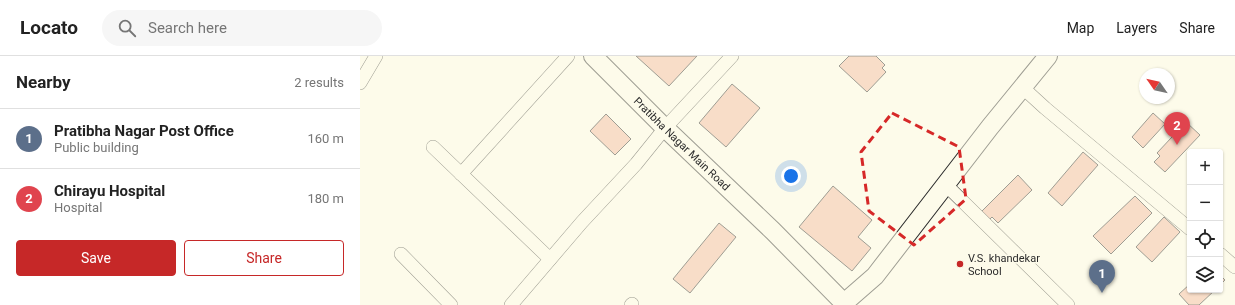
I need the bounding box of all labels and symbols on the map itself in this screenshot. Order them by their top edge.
north arrow [1139,68,1175,104]
street label: Pratibha Nagar Main Road [631,95,732,193]
pin: 2 [1164,112,1190,145]
your location [781,166,801,186]
place label: V.S. khandekar School [968,252,1040,278]
marker: V.S. khandekar School [955,259,965,269]
pin: 1 [1089,260,1115,293]

